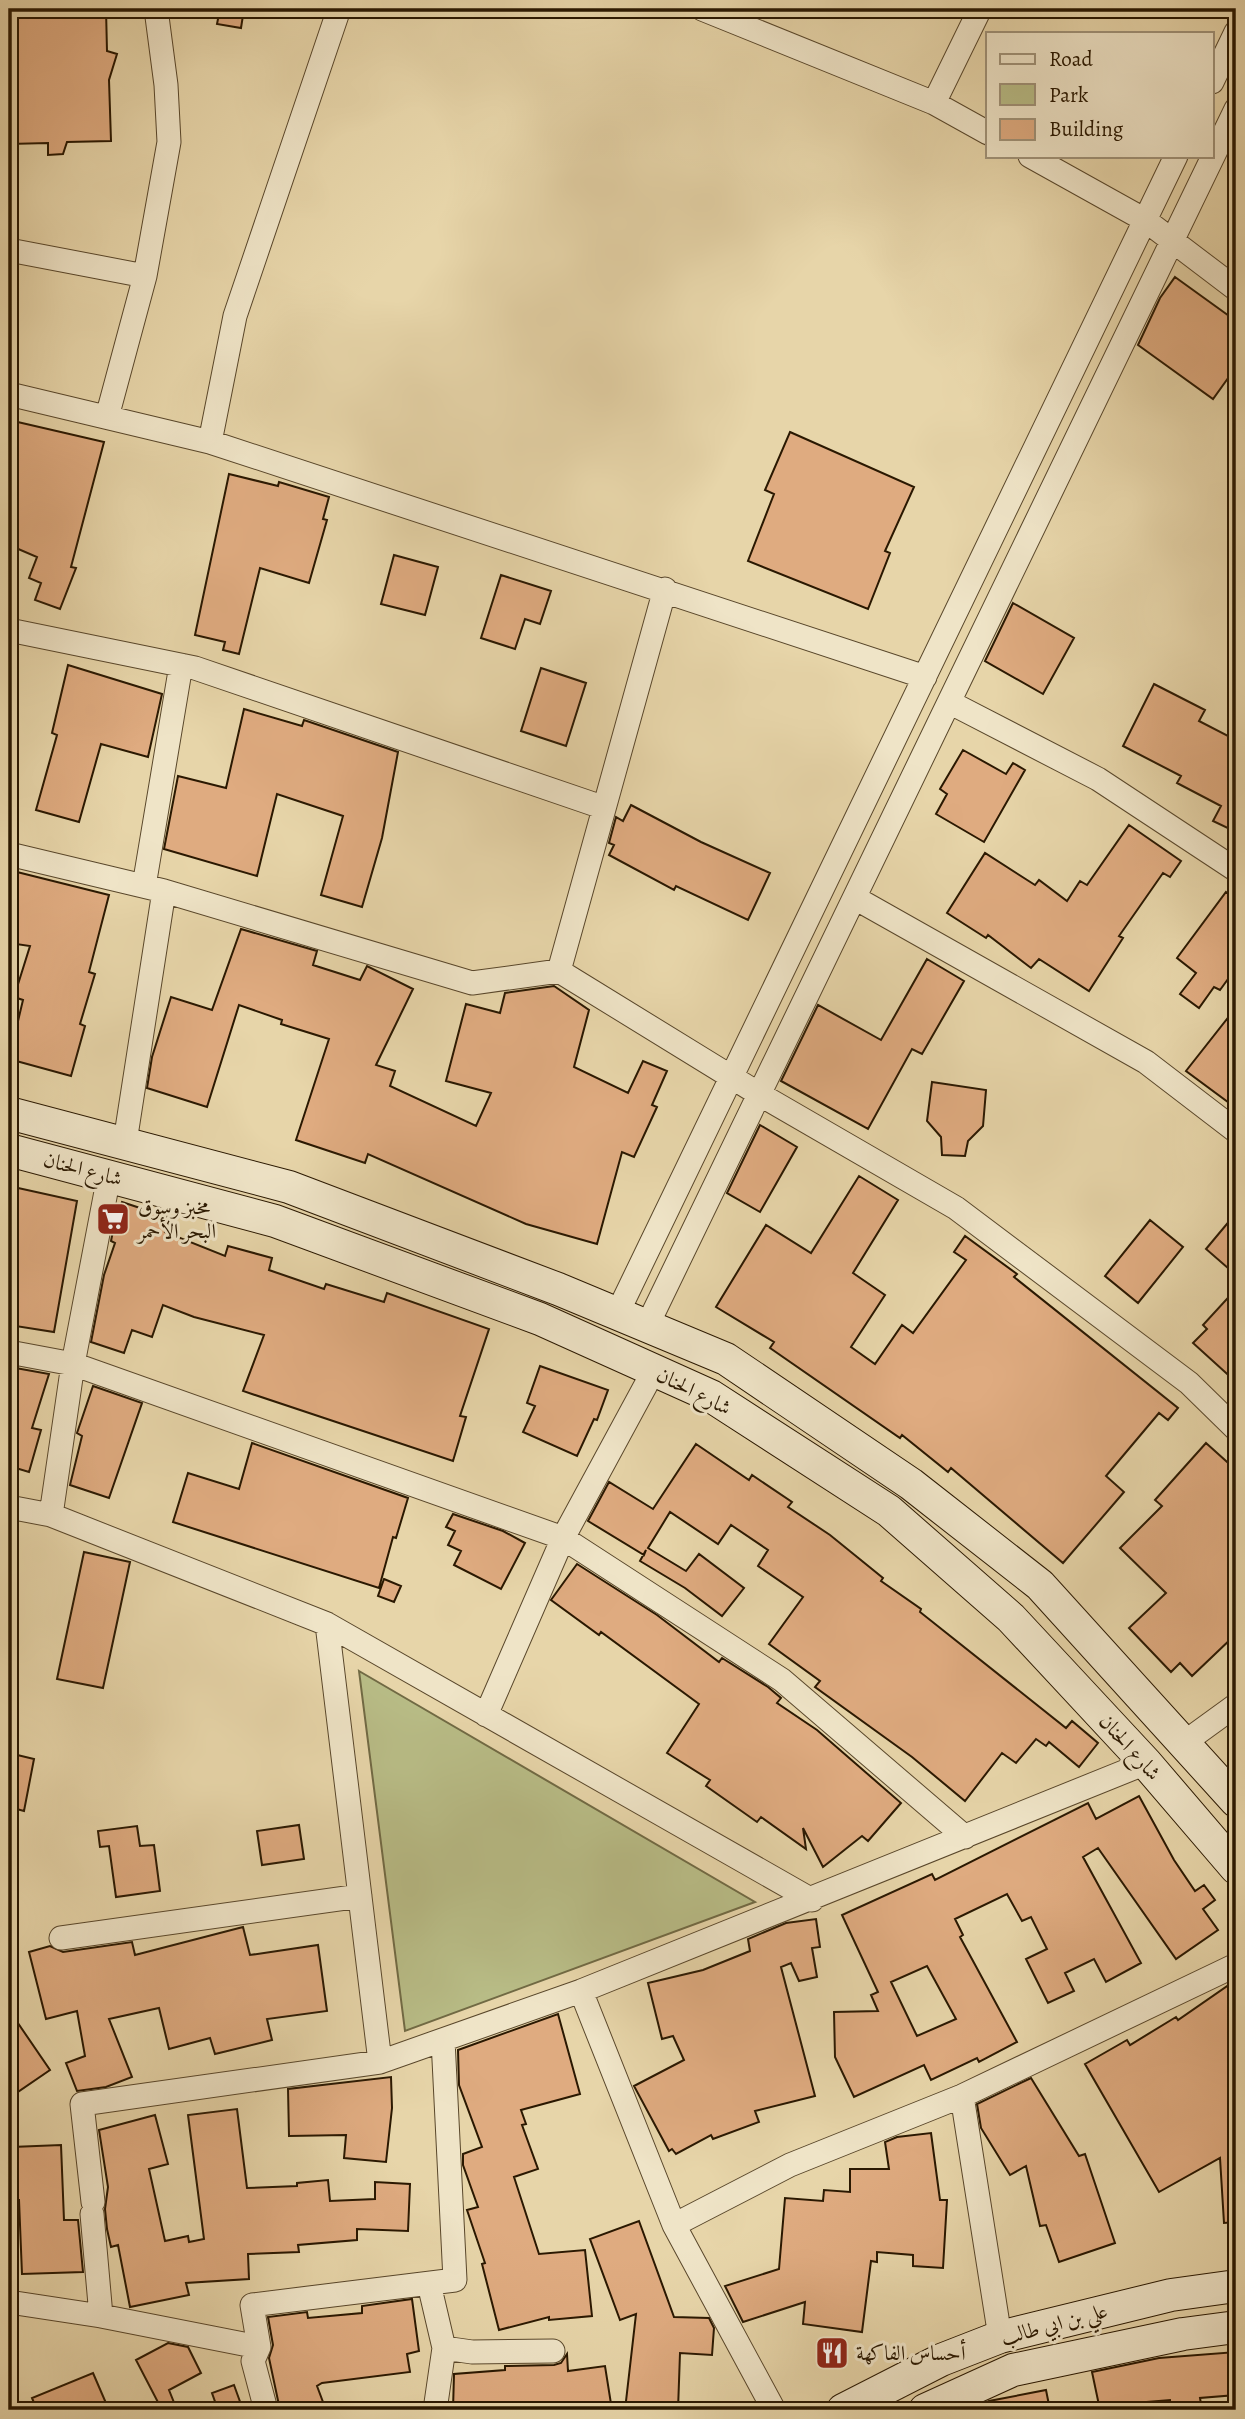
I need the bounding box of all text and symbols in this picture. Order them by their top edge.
legend [986,32,1214,158]
text: Road [1049,45,1093,73]
text: Park [1049,81,1089,109]
text: Building [1049,115,1124,143]
street label: شارع الحنان [40,1145,125,1197]
place label: مخبز وسوق البحر الأحمر [136,1193,216,1245]
supermarket icon: مخبز وسوق البحر الأحمر [94,1200,132,1238]
street label: شارع الحنان [650,1360,736,1425]
street label: شارع الحنان [1090,1708,1167,1789]
street label: علي بن ابي طالب [998,2296,1112,2357]
restaurant icon: أحساس الفاكهة [813,2334,851,2372]
place label: أحساس الفاكهة [856,2338,966,2367]

